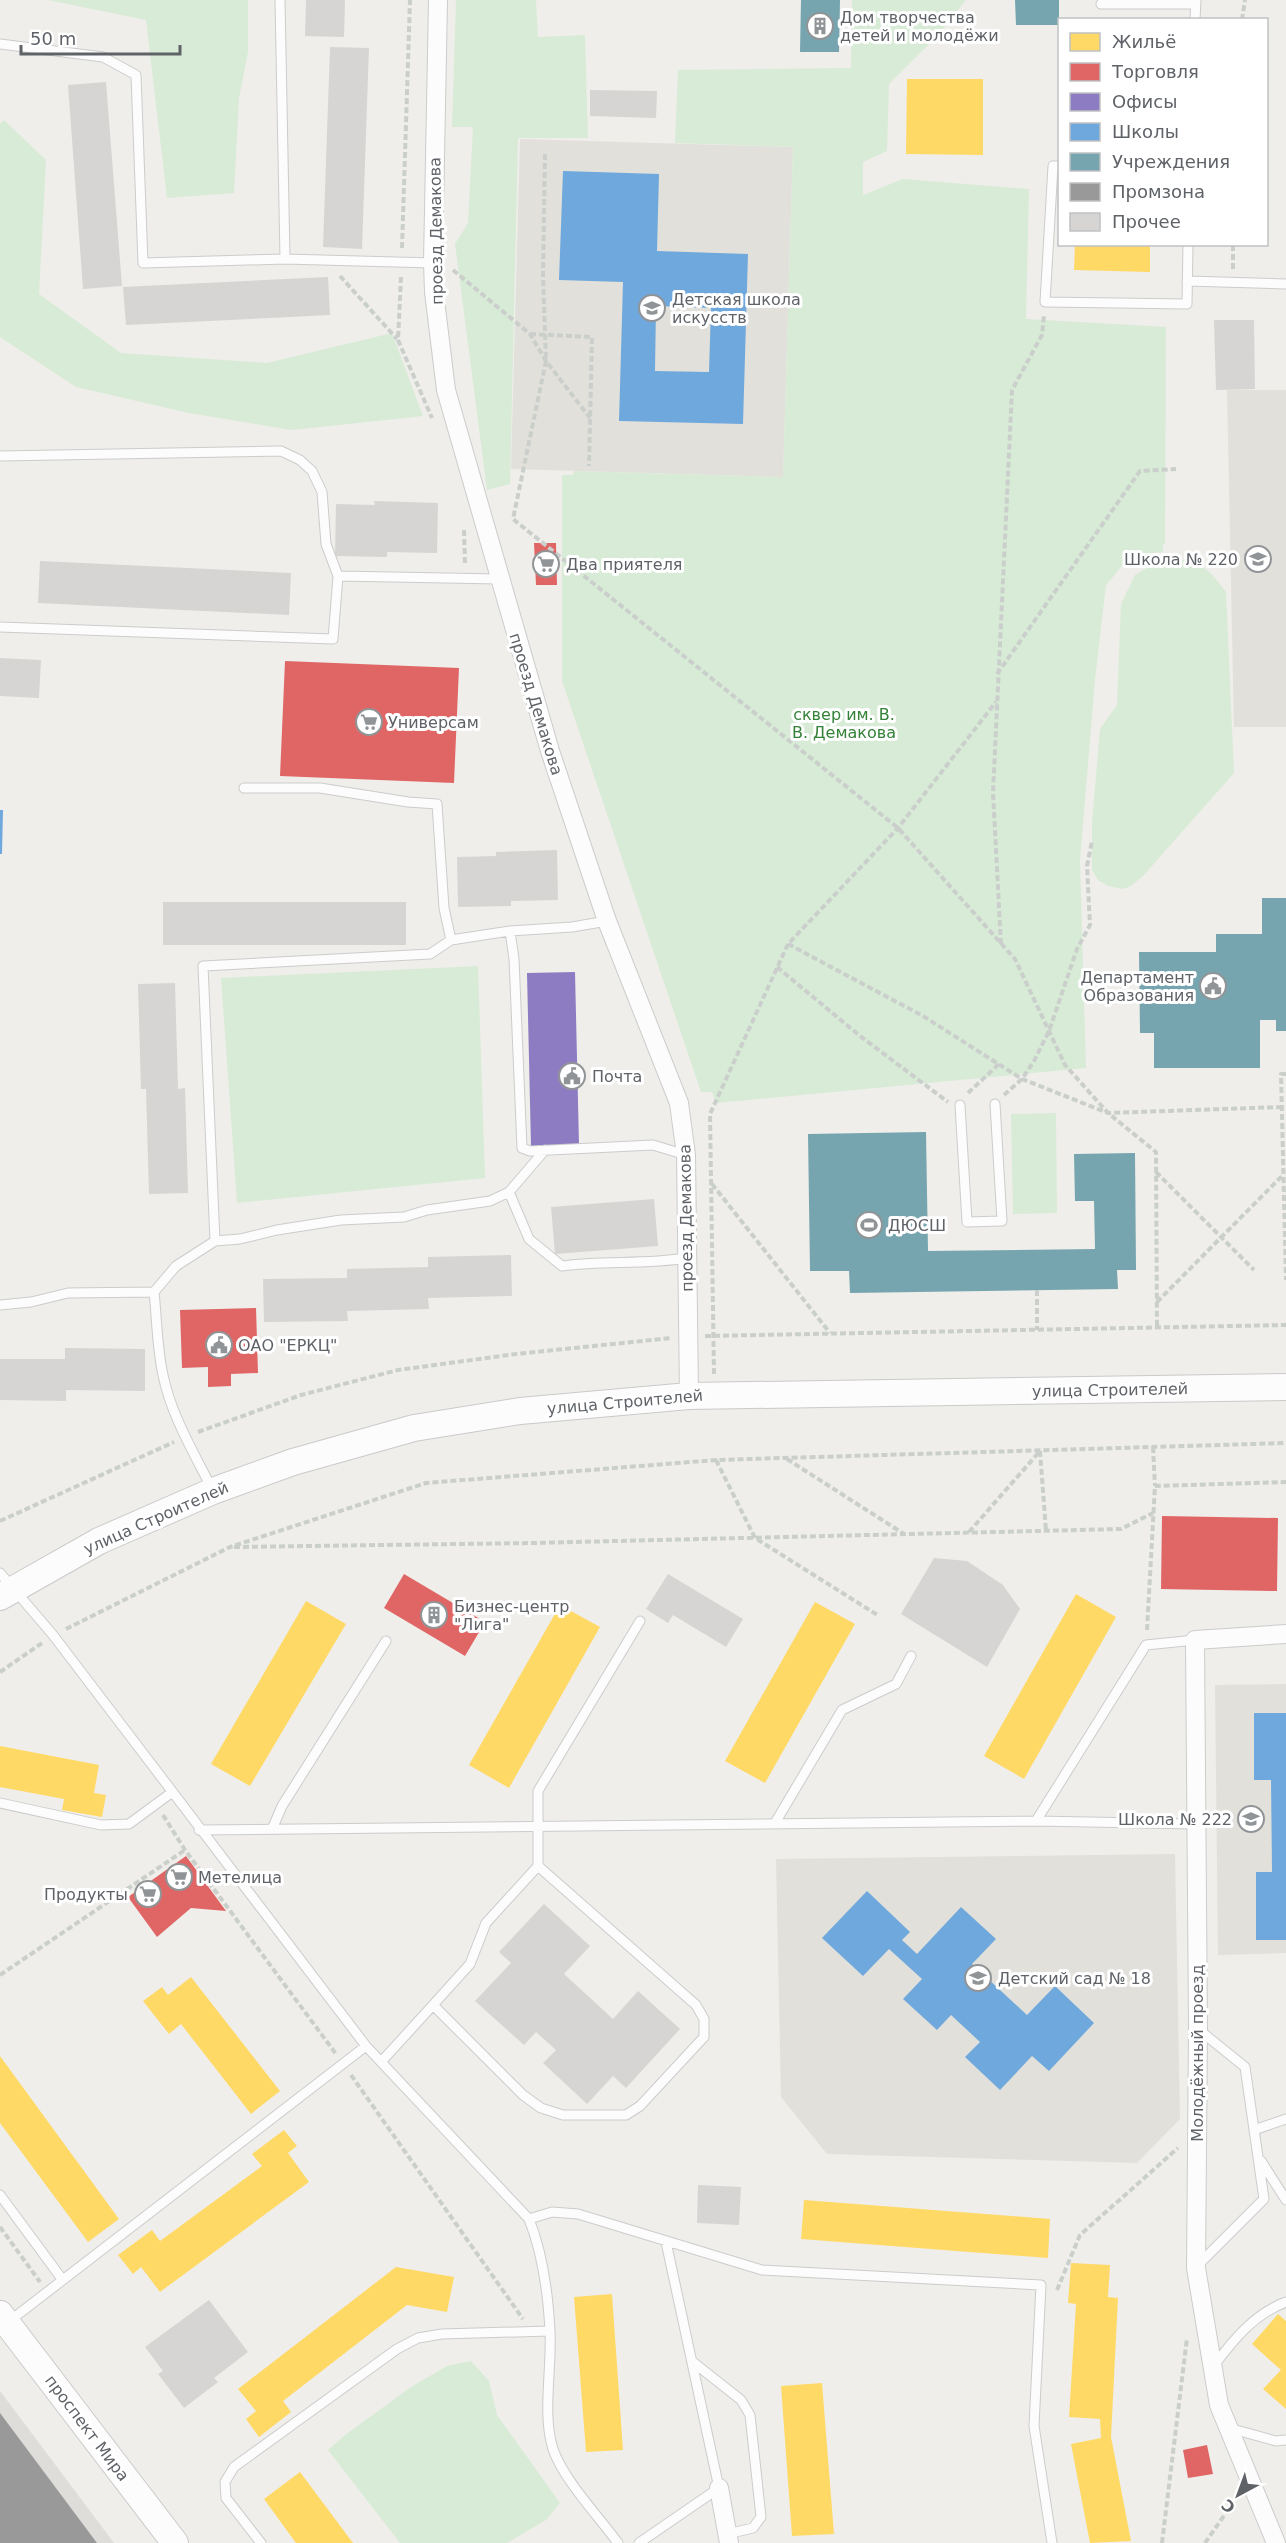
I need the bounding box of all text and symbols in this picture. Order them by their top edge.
place label: Дом творчества детей и молодёжи [840,8,999,45]
building icon: Дом творчества детей и молодёжи [805,11,835,41]
scale bar [21,18,180,56]
legend [1058,18,1268,246]
text: 50 m [30,28,76,49]
text: Жильё [1112,31,1176,52]
text: Торговля [1111,61,1199,82]
text: Офисы [1112,91,1177,112]
text: Школы [1112,121,1179,142]
text: Учреждения [1112,151,1230,172]
street label: проезд Демакова [425,157,447,305]
text: Промзона [1112,181,1205,202]
text: Прочее [1112,211,1181,232]
place label: Детская школа искусств [672,290,801,327]
school or university icon: Детская школа искусств [637,293,667,323]
school or university icon: Школа № 220 [1243,544,1273,574]
supermarket icon: Два приятеля [531,549,561,579]
place label: Школа № 220 [1124,550,1238,569]
place label: Два приятеля [566,555,682,574]
street label: проезд Демакова [505,631,567,777]
park label: сквер им. В. В. Демакова [792,705,896,742]
supermarket icon: Универсам [354,707,384,737]
place label: Универсам [388,713,479,732]
place label: Департамент Образования [1080,968,1194,1005]
public building icon: Департамент Образования [1198,971,1228,1001]
public building icon: Почта [557,1061,587,1091]
place label: Почта [592,1067,642,1086]
street label: проезд Демакова [675,1144,697,1292]
sports icon: ДЮСШ [854,1210,884,1240]
place label: ДЮСШ [888,1216,946,1235]
public building icon: ОАО "ЕРКЦ" [204,1330,234,1360]
place label: ОАО "ЕРКЦ" [238,1336,337,1355]
street label: улица Строителей [1032,1379,1188,1401]
street label: улица Строителей [546,1386,704,1418]
street label: улица Строителей [81,1478,231,1558]
place label: Бизнес-центр "Лига" [454,1597,569,1634]
building icon: Бизнес-центр "Лига" [419,1600,449,1630]
school or university icon: Школа № 222 [1236,1804,1266,1834]
place label: Школа № 222 [1118,1810,1232,1829]
supermarket icon: Метелица [164,1862,194,1892]
place label: Метелица [198,1868,282,1887]
supermarket icon: Продукты [133,1879,163,1909]
place label: Продукты [44,1885,128,1904]
school or university icon: Детский сад № 18 [963,1963,993,1993]
street label: Молодёжный проезд [1188,1964,1207,2142]
place label: Детский сад № 18 [998,1969,1151,1988]
street label: проспект Мира [41,2371,133,2485]
north arrow [1208,2465,1268,2525]
text: С [1218,2495,1239,2517]

